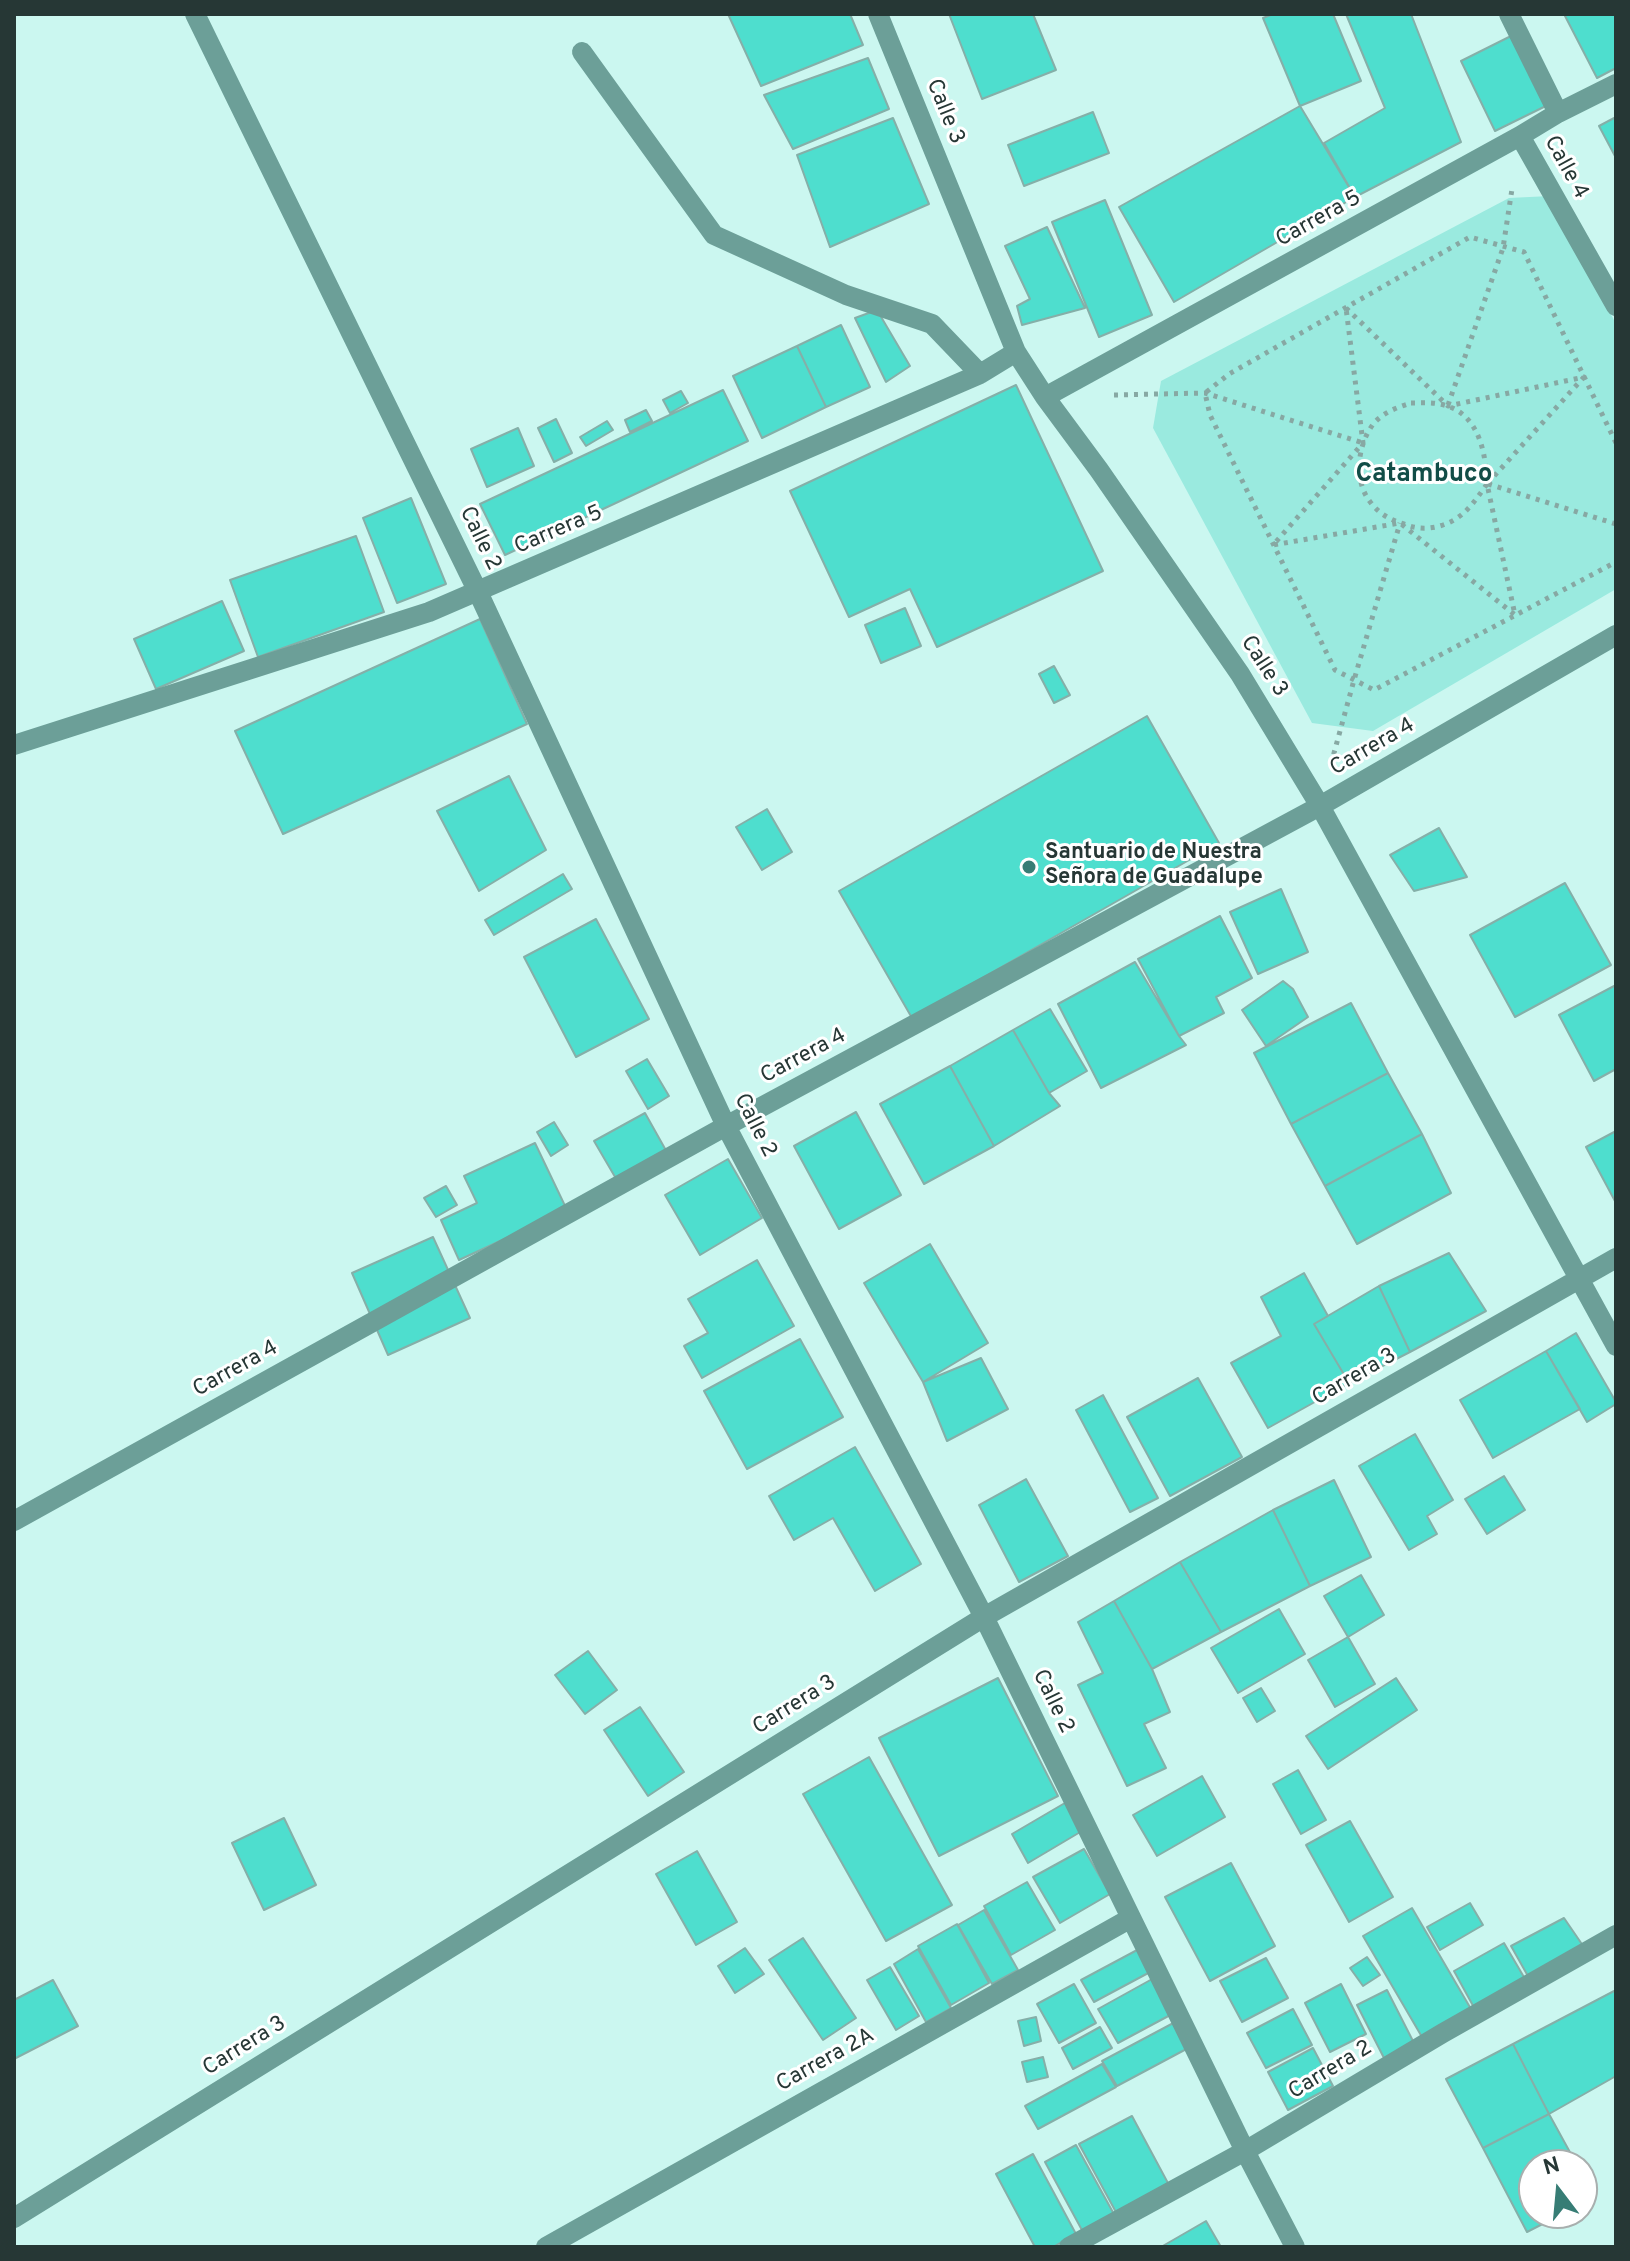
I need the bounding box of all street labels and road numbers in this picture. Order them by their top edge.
street label: Calle 3 [919,76,969,148]
street label: Calle 4 [1537,132,1593,204]
street label: Carrera 5 [1272,186,1366,254]
street label: Carrera 5 [511,501,607,561]
street label: Calle 2 [452,503,506,575]
street label: Calle 3 [1234,631,1292,703]
street label: Carrera 4 [1326,713,1420,783]
street label: Carrera 4 [757,1023,851,1091]
street label: Calle 2 [727,1090,781,1162]
street label: Carrera 4 [189,1336,283,1404]
street label: Carrera 3 [1308,1343,1402,1413]
street label: Calle 2 [1025,1666,1079,1738]
street label: Carrera 3 [749,1670,841,1742]
street label: Carrera 3 [199,2011,291,2083]
street label: Carrera 2A [772,2023,880,2099]
street label: Carrera 2 [1284,2036,1378,2106]

